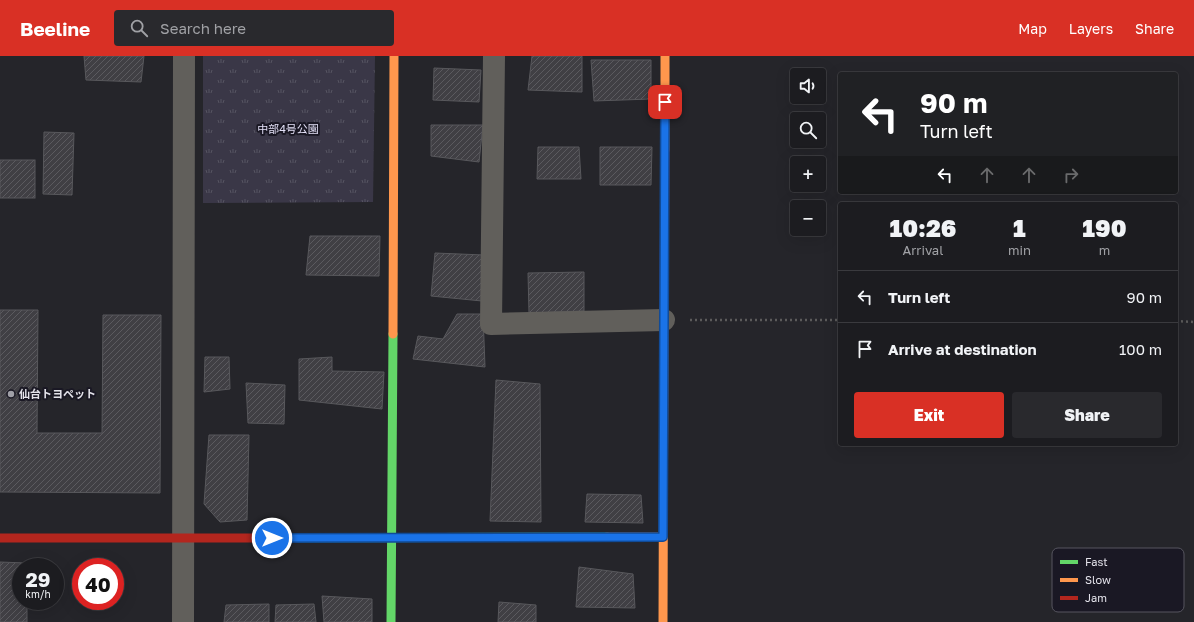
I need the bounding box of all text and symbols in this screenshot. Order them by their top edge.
search box [114,10,394,46]
text: Beeline [20,17,90,40]
icon: search [128,17,150,39]
text: Search here [160,19,246,37]
text: Map [1018,20,1047,37]
text: Layers [1069,20,1113,37]
text: Share [1135,20,1174,37]
map controls [790,68,826,236]
button: sound [790,68,826,104]
pin [648,85,682,119]
text: 90 m [920,86,987,119]
icon: left [854,88,906,140]
icon: arrive [654,91,676,113]
button: search [790,112,826,148]
text: Turn left [920,120,993,142]
park label: 中部4号公園 [257,122,319,135]
button: + [790,156,826,192]
icon: left [934,164,956,186]
icon: ahead [976,164,998,186]
icon: ahead [1018,164,1040,186]
icon: right [1060,164,1082,186]
button: − [790,200,826,236]
text: 10:26 [889,213,956,242]
text: 1 [1013,213,1026,242]
text: 190 [1082,213,1126,242]
text: Arrival [903,242,943,258]
text: min [1008,242,1031,258]
text: m [1099,242,1110,258]
icon: left [854,286,876,308]
text: Turn left [888,288,950,306]
text: 90 m [1127,288,1162,306]
icon: arrive [854,338,876,360]
text: Arrive at destination [888,340,1037,358]
text: 100 m [1119,340,1162,358]
place label: 仙台トヨペット [19,387,96,400]
marker: 仙台トヨペット [6,389,16,399]
button: Exit [854,392,1004,438]
button: Share [1012,392,1162,438]
position arrow [251,517,293,559]
legend [1052,548,1184,612]
text: Fast [1085,555,1108,568]
speed limit sign: 40 [72,558,124,610]
text: 29 [26,567,50,591]
text: Slow [1085,573,1111,586]
text: km/h [25,588,51,600]
text: Jam [1085,591,1107,604]

